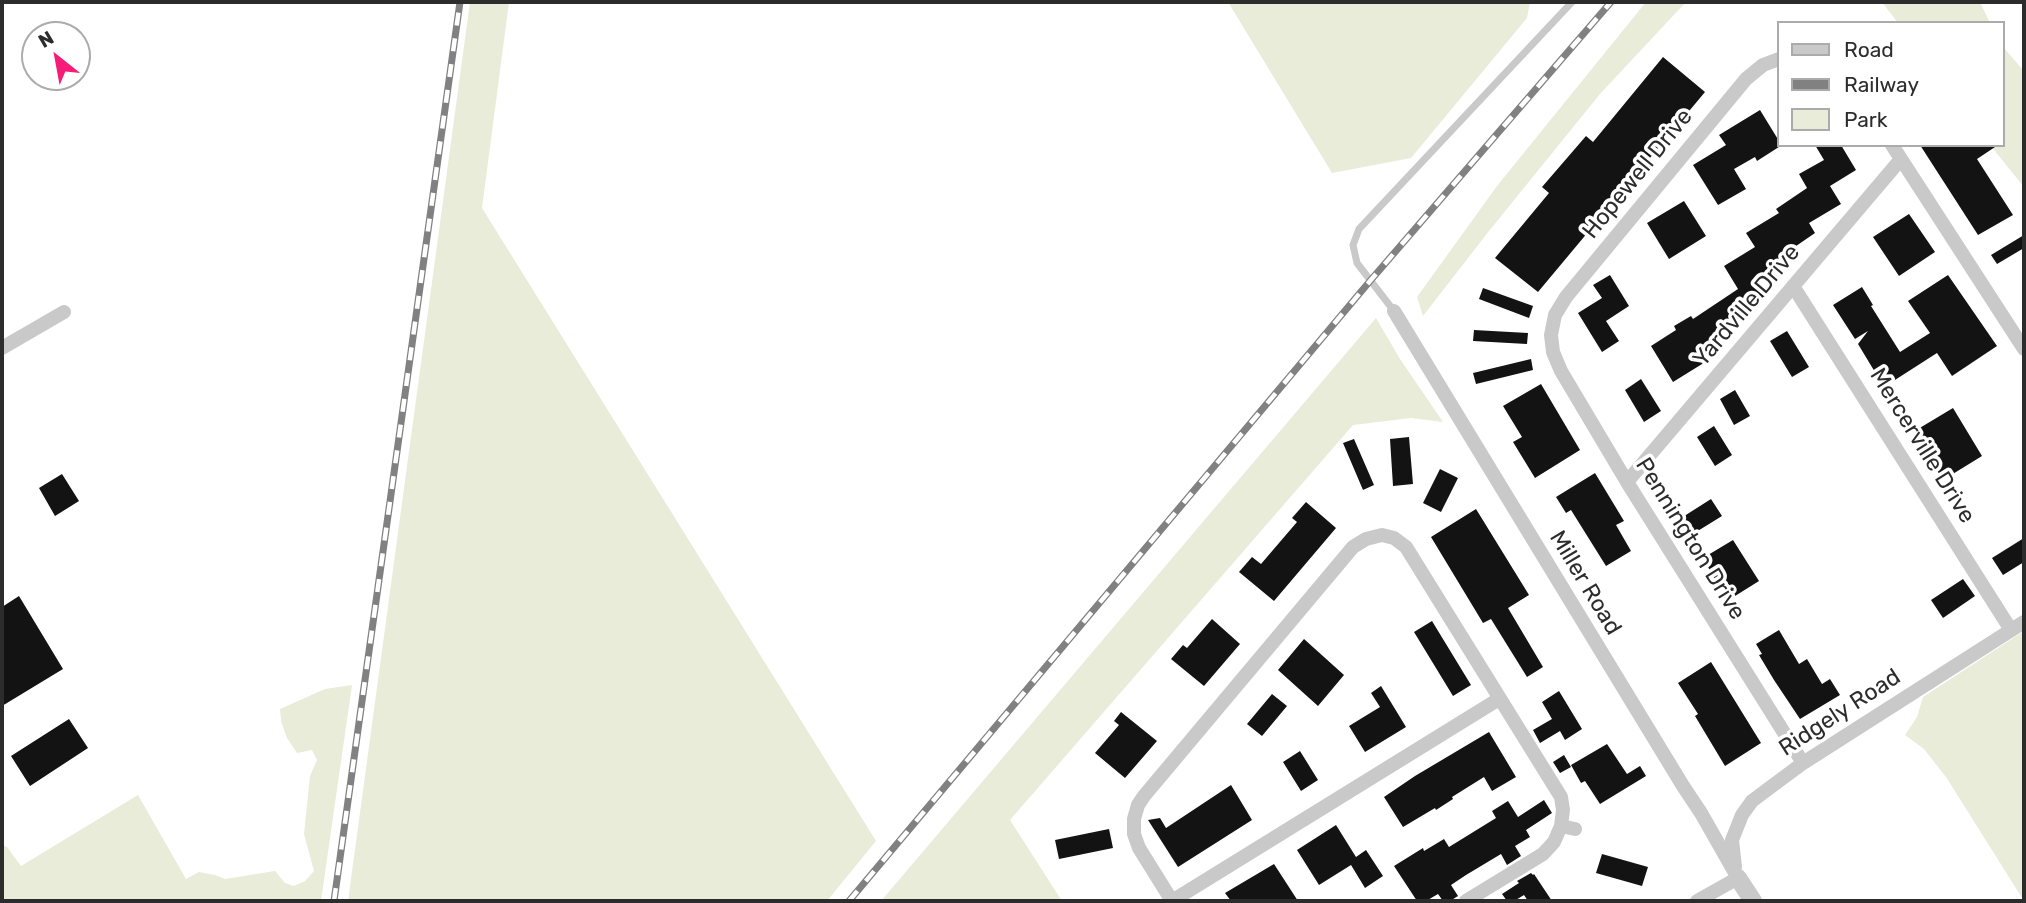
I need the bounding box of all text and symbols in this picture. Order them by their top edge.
north arrow [21,21,91,91]
legend [1778,21,2005,147]
text: N [34,26,58,53]
text: Road [1844,37,1894,62]
text: Railway [1844,72,1919,97]
street label: Hopewell Drive [1577,104,1699,244]
text: Park [1844,107,1888,132]
street label: Yardville Drive [1688,239,1806,373]
street label: Mercerville Drive [1863,363,1981,529]
street label: Pennington Drive [1629,453,1751,625]
street label: Miller Road [1543,526,1627,640]
street label: Ridgely Road [1774,663,1906,763]

